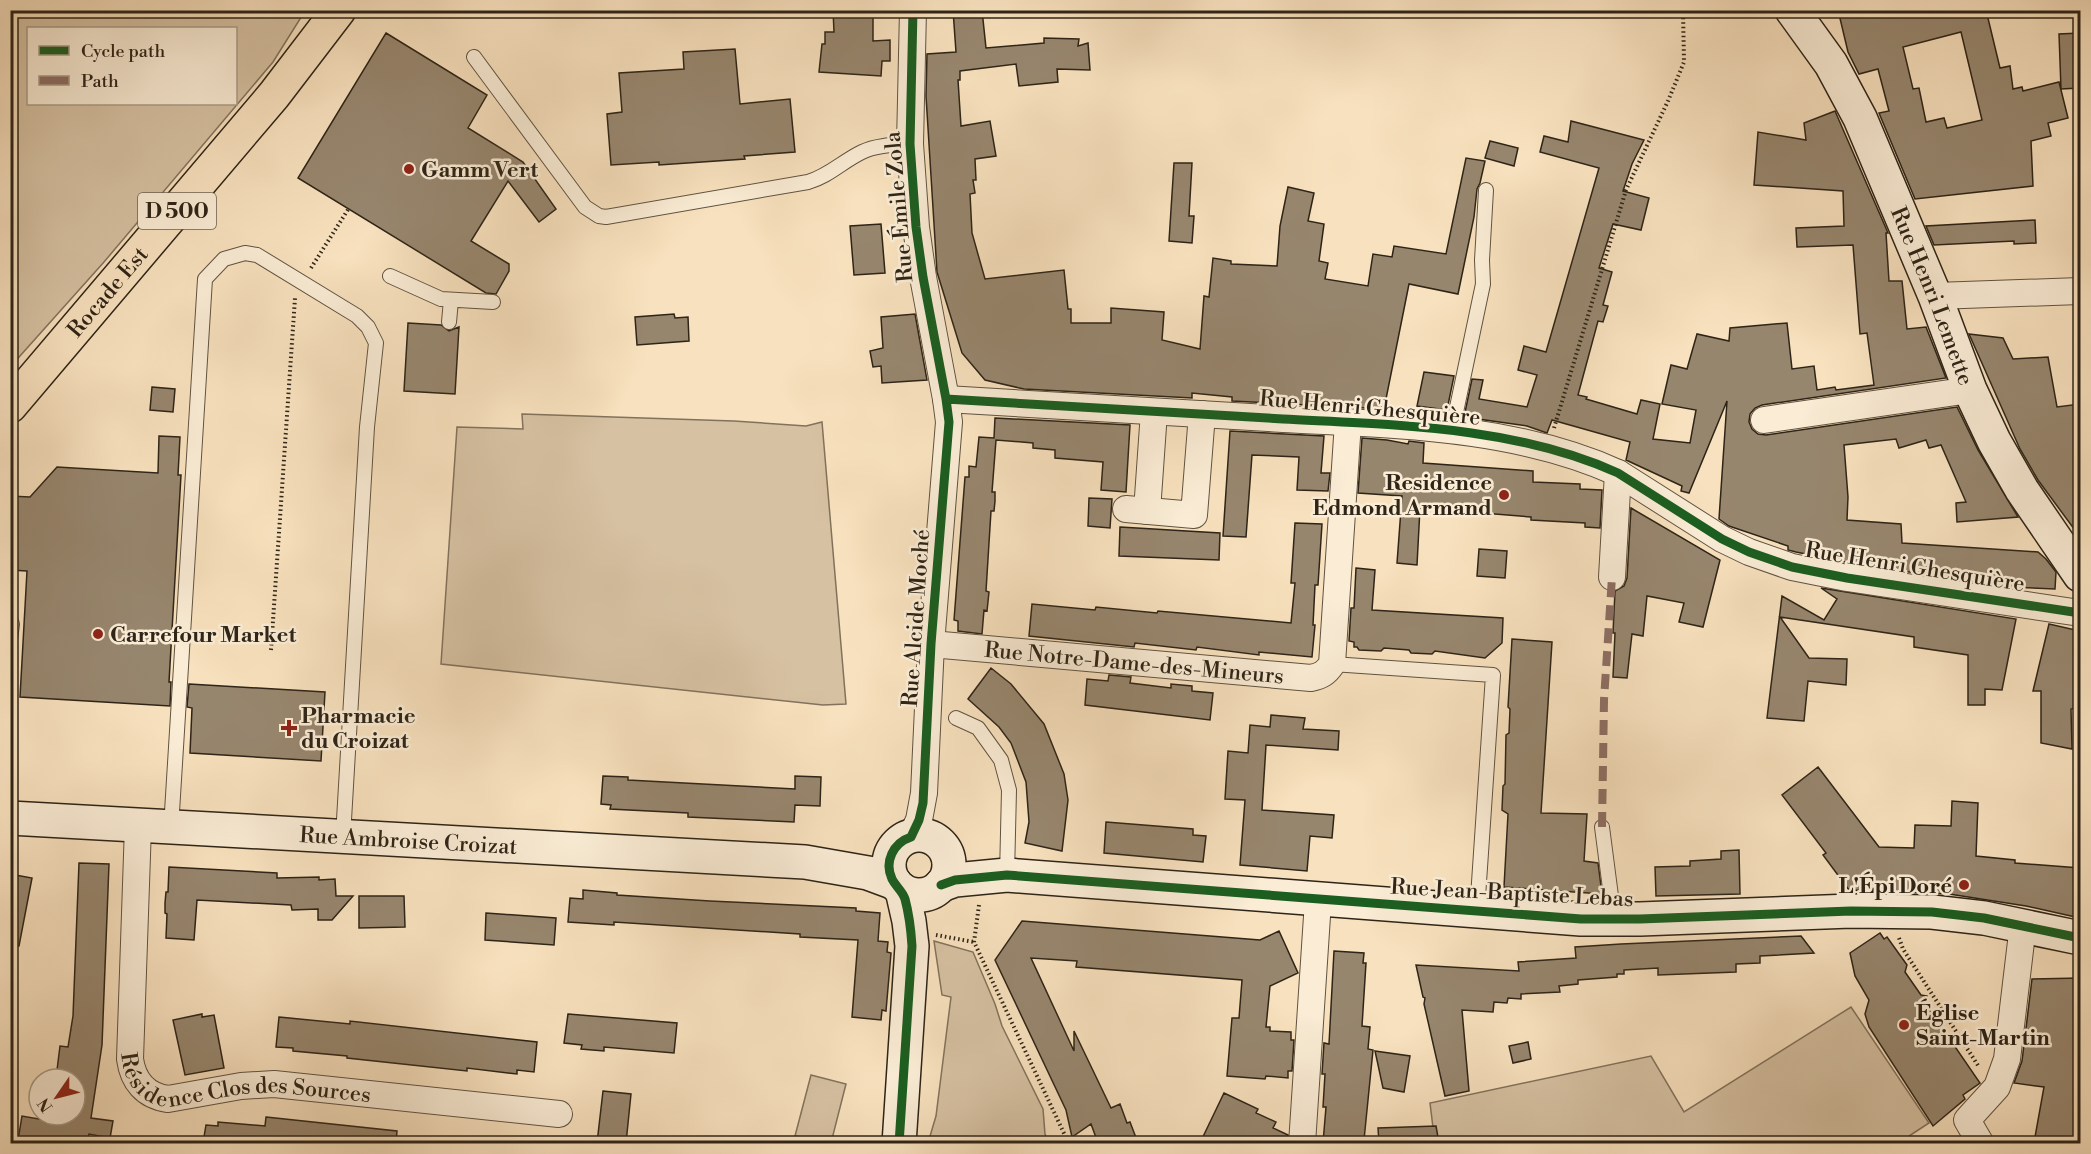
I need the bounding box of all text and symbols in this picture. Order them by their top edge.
legend [27,27,237,105]
text: Cycle path [81,40,165,63]
text: Path [81,70,119,93]
street label: Rue Émile Zola [878,129,920,284]
place label: Gamm Vert [421,157,538,184]
marker: Gamm Vert [402,162,416,176]
road number: D 500 [138,193,216,229]
street label: Rue Henri Lemette [1884,203,1979,389]
street label: Rocade Est [62,242,154,344]
street label: Rue Henri Ghesquière [1258,385,1482,432]
place label: Residence Edmond Armand [1312,470,1492,522]
marker: Residence Edmond Armand [1497,488,1511,502]
street label: Rue Alcide Moché [897,528,936,708]
street label: Rue Henri Ghesquière [1803,537,2027,598]
place label: Carrefour Market [110,622,296,649]
marker: Carrefour Market [91,627,105,641]
street label: Rue Notre-Dame-des-Mineurs [983,637,1285,691]
place label: Pharmacie du Croizat [301,703,416,755]
marker: Pharmacie du Croizat [282,721,296,735]
street label: Rue Ambroise Croizat [299,822,518,861]
place label: L'Épi Doré [1839,871,1952,900]
street label: Rue Jean-Baptiste Lebas [1390,874,1634,913]
marker: L'Épi Doré [1957,878,1971,892]
place label: Église Saint-Martin [1916,998,2050,1052]
marker: Église Saint-Martin [1897,1018,1911,1032]
street label: Résidence Clos des Sources [114,1051,372,1114]
north arrow [27,1067,87,1127]
text: N [34,1094,57,1116]

